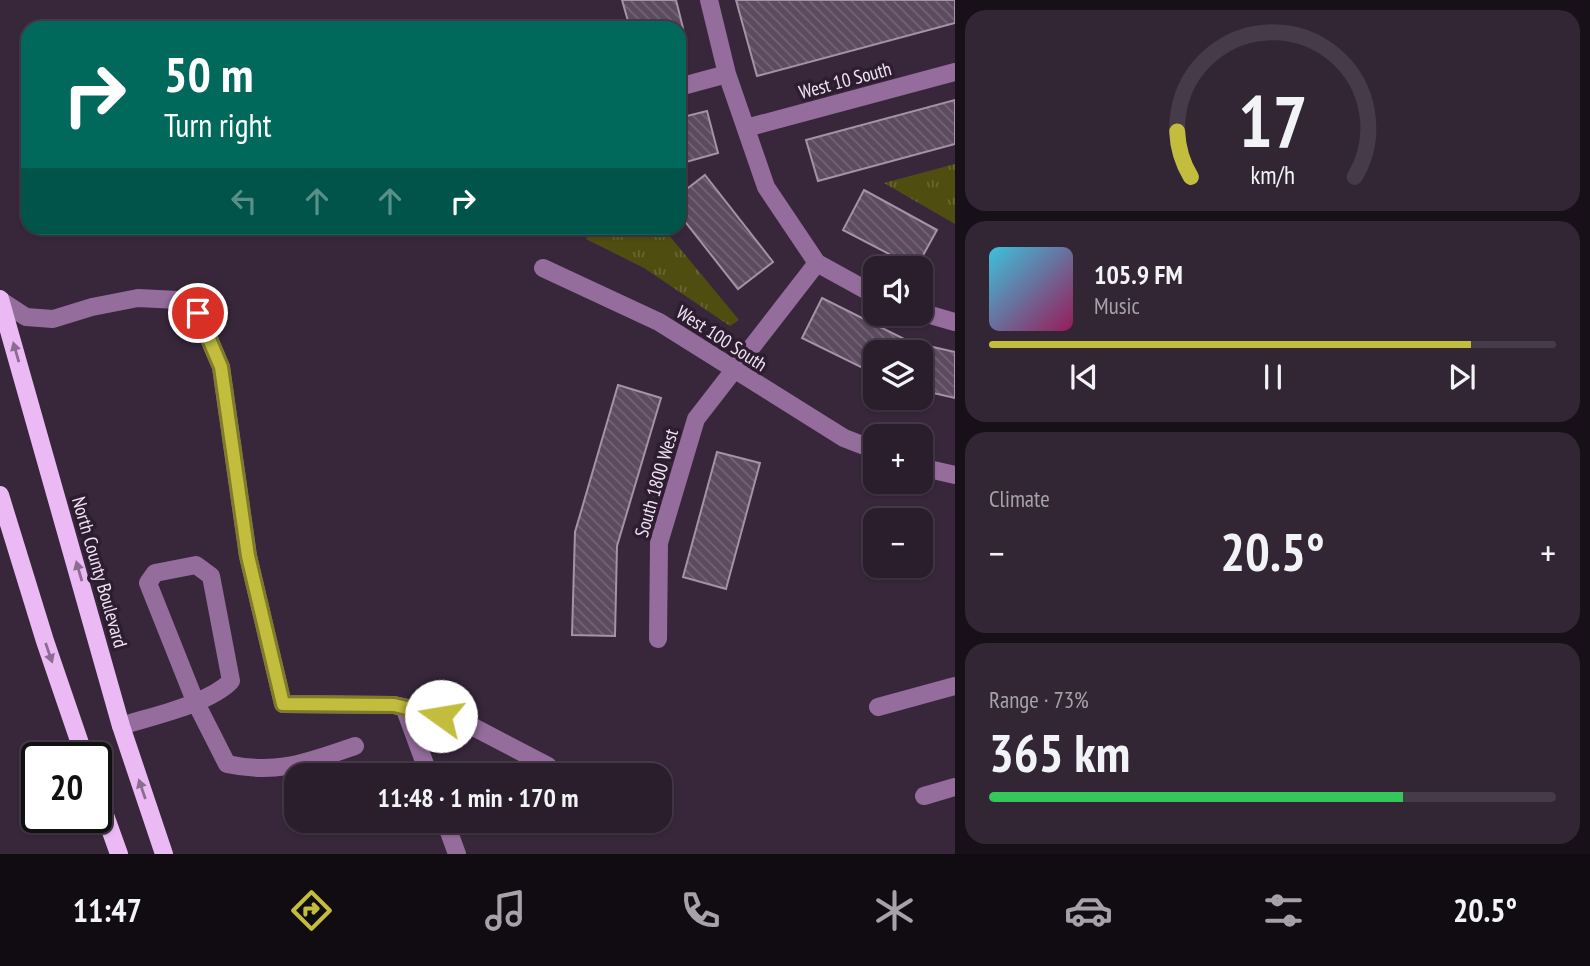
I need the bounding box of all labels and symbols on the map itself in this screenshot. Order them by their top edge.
street label: West 10 South [796,56,894,104]
pin [168,283,228,343]
street label: West 100 South [672,300,772,376]
one-way arrow [10,342,20,363]
street label: South 1800 West [629,425,683,540]
street label: North County Boulevard [67,494,133,650]
one-way arrow [73,560,83,581]
one-way arrow [44,643,55,664]
position arrow [404,679,478,753]
speed limit sign: 20 [21,742,112,833]
one-way arrow [136,779,147,800]

